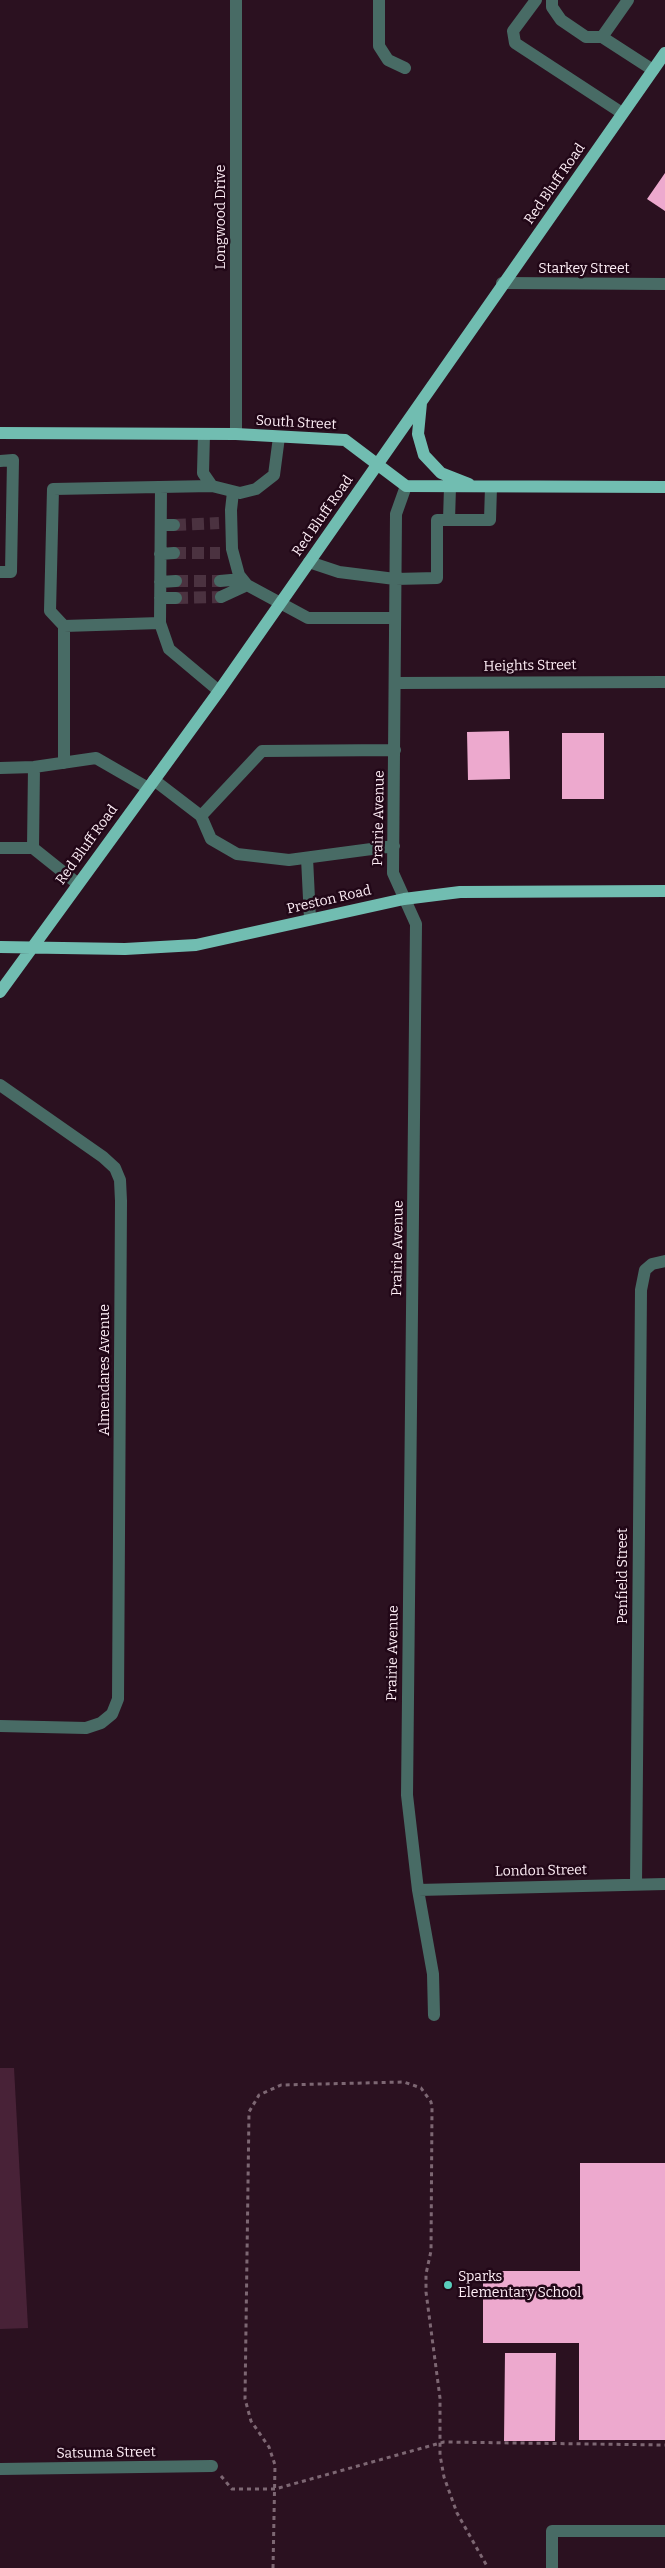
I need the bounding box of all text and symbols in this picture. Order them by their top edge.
street label: Red Bluff Road [521,140,589,228]
street label: Longwood Drive [213,165,229,269]
street label: Starkey Street [538,261,630,277]
street label: South Street [255,412,337,434]
street label: Red Bluff Road [289,472,357,560]
street label: Heights Street [483,657,577,675]
street label: Prairie Avenue [370,770,388,866]
street label: Red Bluff Road [52,802,122,888]
street label: Preston Road [285,882,373,918]
street label: Prairie Avenue [389,1200,407,1296]
street label: Almendares Avenue [97,1304,113,1436]
street label: Penfield Street [615,1528,631,1624]
street label: Prairie Avenue [384,1605,402,1701]
street label: London Street [495,1862,587,1880]
place label: Sparks Elementary School [458,2269,581,2302]
marker: Sparks Elementary School [442,2279,454,2291]
street label: Satsuma Street [56,2444,156,2462]

